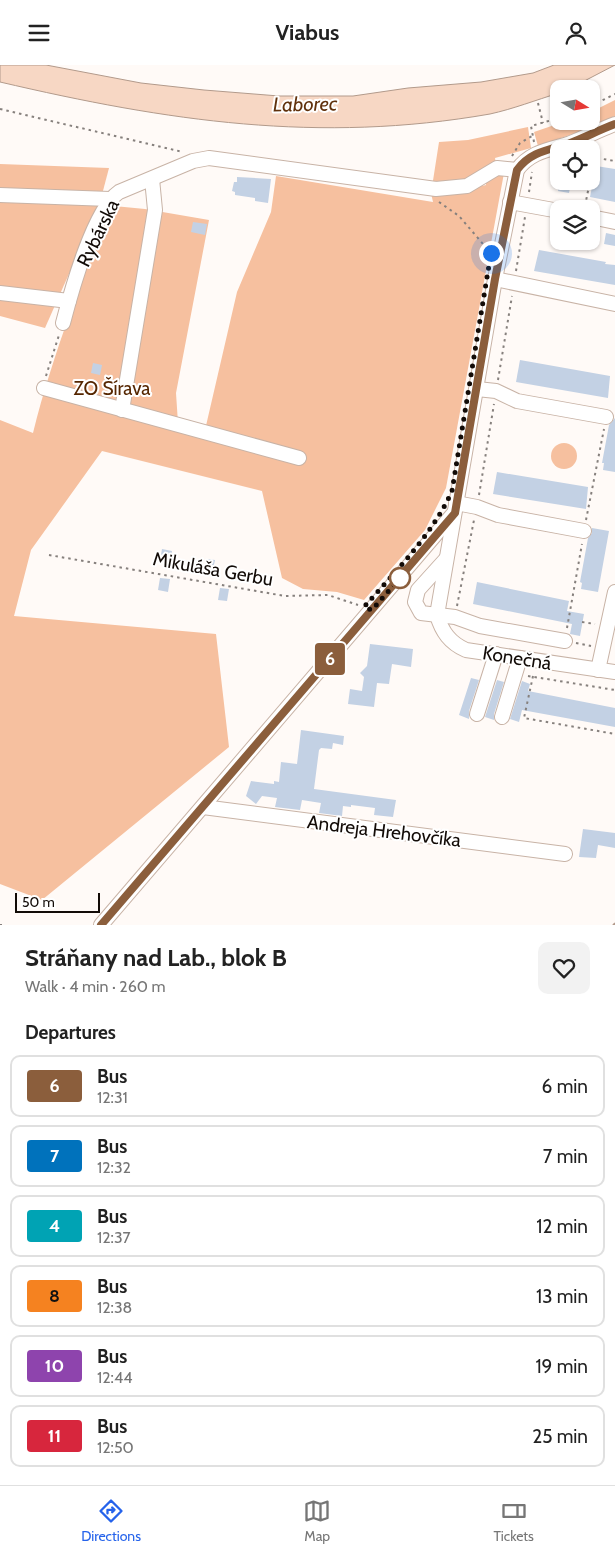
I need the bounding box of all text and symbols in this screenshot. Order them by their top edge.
icon: menu [25,19,53,47]
text: Viabus [276,19,339,46]
icon: person [562,19,590,47]
north arrow [550,80,600,130]
map controls [550,80,600,250]
water label: Laborec [273,91,338,117]
button: locate [550,140,600,190]
street label: Rybárska [72,196,124,270]
button: layers [550,200,600,250]
your location [479,241,504,266]
park label: ZO Šírava [73,376,151,400]
street label: Mikuláša Gerbu [151,547,275,591]
unlabelled marker [389,567,411,589]
street label: Konečná [481,641,553,675]
line badge: 6 [314,643,346,675]
text: 6 [325,648,335,670]
street label: Andreja Hrehovčíka [306,810,462,852]
scale bar [15,890,100,913]
text: 50 m [22,893,55,911]
button: heart [538,942,590,994]
text: Stráňany nad Lab., blok B [25,943,287,972]
text: Walk · 4 min · 260 m [25,977,166,996]
text: Departures [25,1021,116,1044]
text: Bus [97,1065,127,1088]
text: 6 [49,1075,60,1097]
text: 6 min [542,1075,588,1098]
text: 12:31 [97,1088,128,1107]
text: Bus [97,1135,127,1158]
text: 7 [50,1145,59,1167]
text: 7 min [543,1145,588,1168]
text: 12:32 [97,1158,131,1177]
text: Bus [97,1205,127,1228]
text: 4 [49,1215,60,1237]
text: 12 min [536,1215,588,1238]
text: 12:37 [97,1228,131,1247]
text: Bus [97,1275,127,1298]
text: 8 [49,1285,60,1307]
text: 13 min [536,1285,588,1308]
text: 12:38 [97,1298,132,1317]
text: Bus [97,1345,127,1368]
text: 10 [45,1355,64,1377]
text: 19 min [535,1355,588,1378]
text: 12:44 [97,1368,132,1387]
text: Bus [97,1415,127,1438]
text: 11 [48,1425,61,1447]
text: 25 min [532,1425,588,1448]
text: 12:50 [97,1438,134,1457]
tab: Directions [81,1497,141,1545]
tab: Map [303,1497,331,1545]
tab: Tickets [494,1497,534,1545]

